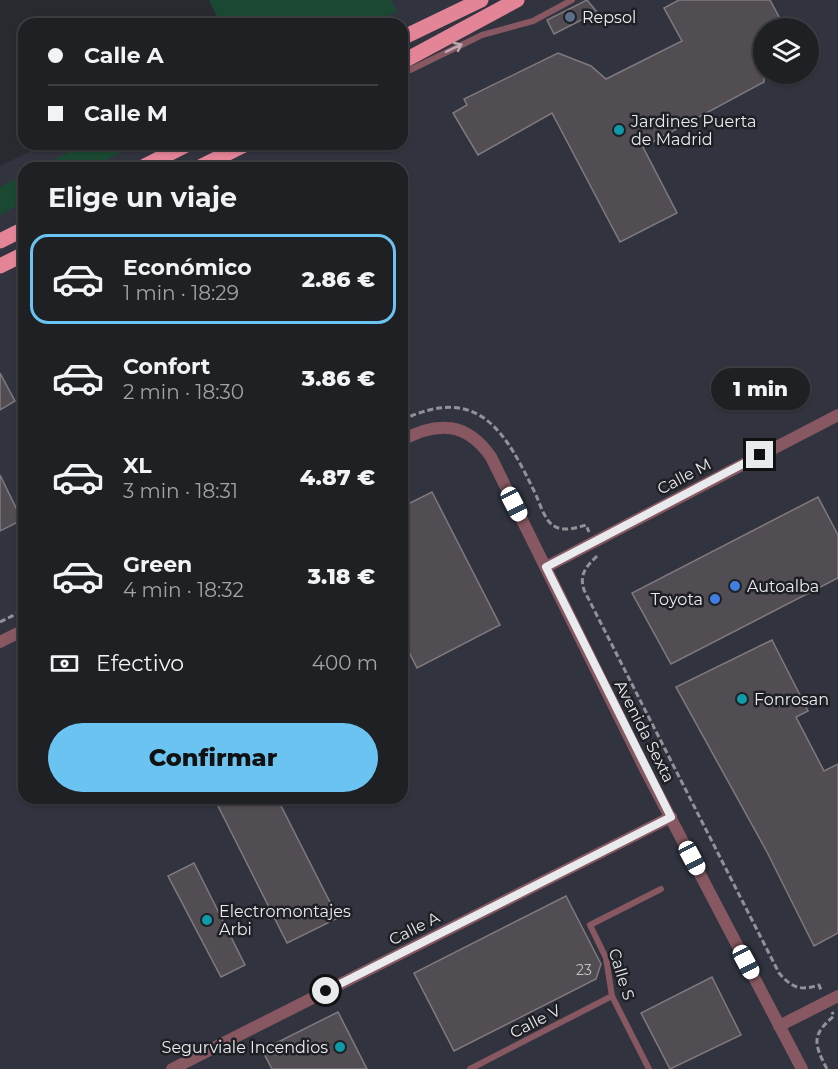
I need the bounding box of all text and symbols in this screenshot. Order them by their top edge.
place label: Repsol [582,8,636,27]
marker: Repsol [563,10,577,24]
map controls [753,18,819,84]
button: layers [753,18,819,84]
text: Calle A [84,42,164,69]
one-way arrow [445,42,463,54]
text: Calle M [84,100,168,127]
place label: Jardines Puerta de Madrid [630,112,756,149]
marker: Jardines Puerta de Madrid [612,123,626,137]
text: Elige un viaje [48,181,237,214]
icon: car [51,252,105,306]
text: Económico [123,254,252,281]
text: 2.86 € [302,266,375,293]
text: 1 min · 18:29 [123,281,239,305]
icon: car [51,351,105,405]
text: Confort [123,353,210,380]
text: 3.86 € [302,365,375,392]
callout: 1 min [710,368,810,410]
text: 1 min [733,377,788,401]
text: 2 min · 18:30 [123,380,244,404]
route end [746,441,773,468]
icon: car [51,450,105,504]
text: XL [123,452,152,479]
street label: Calle M [654,454,714,499]
text: 4.87 € [300,464,375,491]
text: 3 min · 18:31 [123,479,238,503]
car [498,484,530,524]
icon: car [51,549,105,603]
text: Green [123,551,192,578]
text: 3.18 € [308,563,375,590]
place label: Autoalba [747,577,819,596]
text: 4 min · 18:32 [123,578,244,602]
marker: Autoalba [728,579,742,593]
place label: Toyota [651,590,703,609]
marker: Toyota [708,592,722,606]
icon: cash [48,647,81,680]
text: Efectivo [96,650,184,677]
text: 400 m [312,651,378,675]
street label: Avenida Sexta [611,677,678,786]
place label: Fonrosan [754,690,829,709]
marker: Fonrosan [735,692,749,706]
button: Confirmar [48,723,378,792]
car [676,838,708,878]
place label: Electromontajes Arbi [219,902,351,939]
street label: Calle A [386,907,443,949]
marker: Electromontajes Arbi [200,913,214,927]
car [730,942,762,982]
street label: Calle S [605,946,638,1002]
house number: 23 [576,961,592,979]
route start [312,977,339,1004]
street label: Calle V [507,1000,564,1042]
place label: Segurviale Incendios [162,1038,328,1057]
marker: Segurviale Incendios [333,1040,347,1054]

